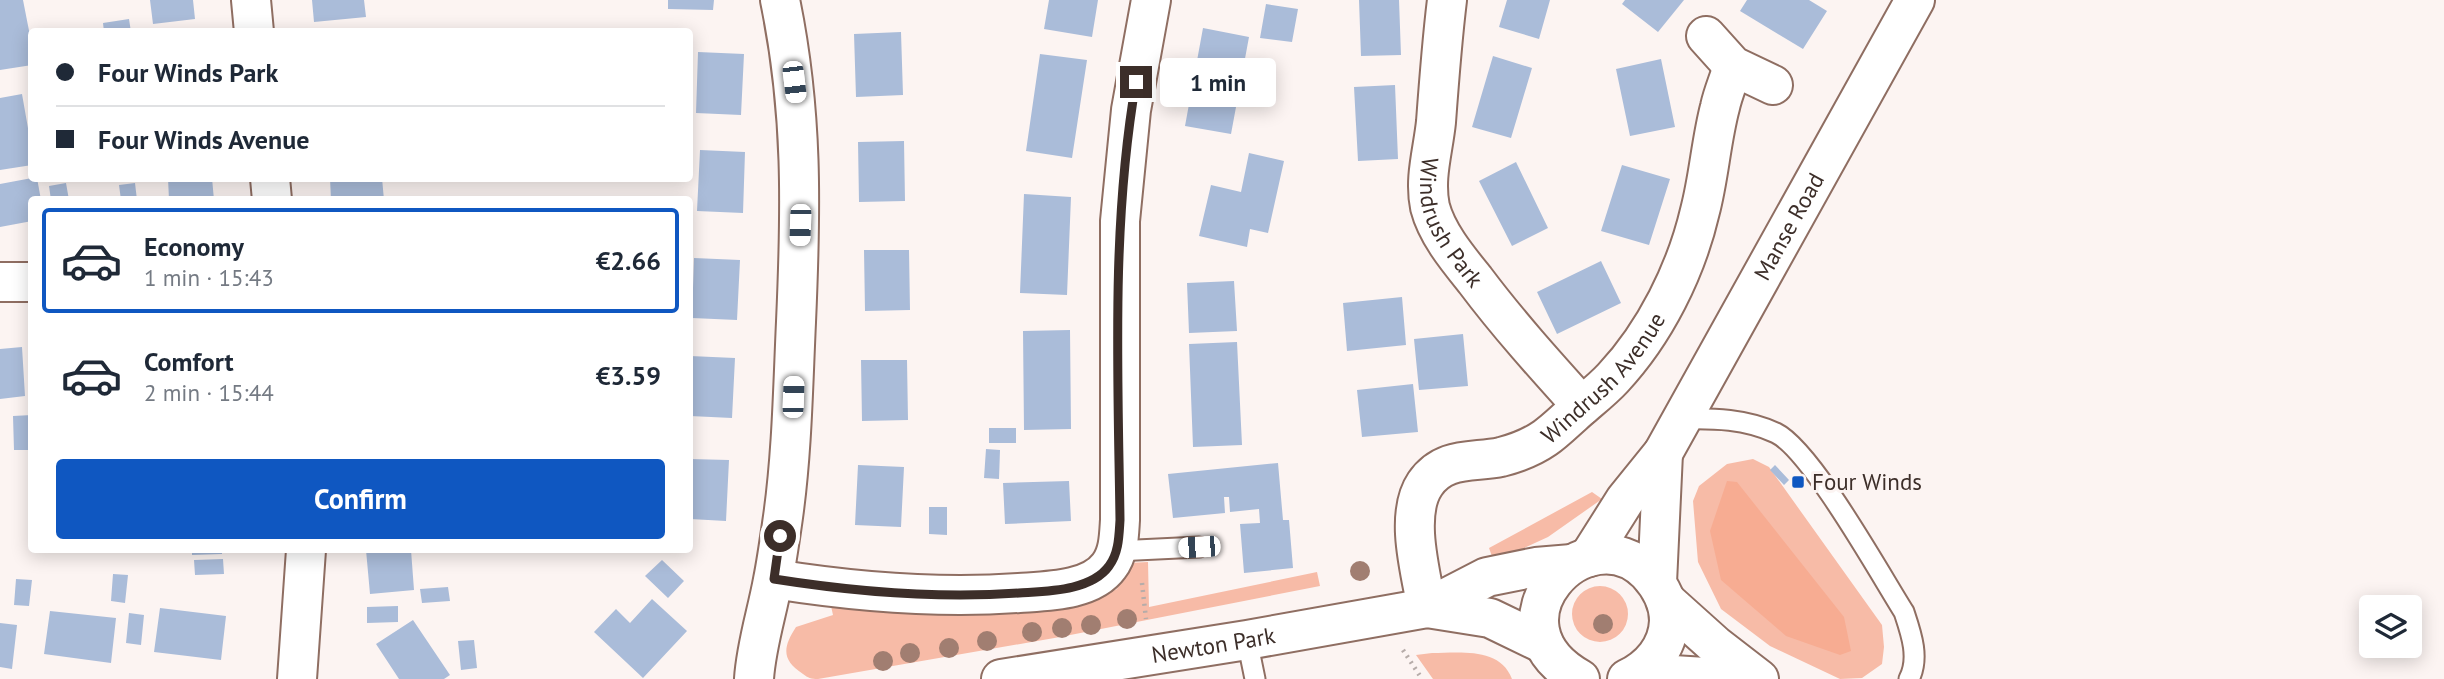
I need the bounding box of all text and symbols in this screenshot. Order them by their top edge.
text: Four Winds Park [98,56,278,89]
callout: 1 min [1160,57,1276,106]
car [782,60,807,104]
route end [1120,66,1152,98]
text: 1 min [1190,68,1246,97]
text: Four Winds Avenue [98,123,309,156]
street label: Windrush Park [1414,156,1490,293]
street label: Manse Road [1747,167,1830,285]
car [789,204,812,246]
icon: car [60,229,123,292]
text: Economy [144,230,244,263]
text: €2.66 [596,244,661,277]
text: 1 min · 15:43 [144,263,274,292]
street label: Windrush Avenue [1535,307,1671,450]
icon: car [60,344,123,407]
text: Comfort [144,345,234,378]
text: €3.59 [596,359,661,392]
car [782,376,805,418]
text: 2 min · 15:44 [144,378,274,407]
button: Confirm [56,459,665,539]
place label: Four Winds [1812,467,1922,496]
marker: Four Winds [1790,474,1806,490]
route start [764,520,796,552]
car [1178,535,1221,559]
map controls [2359,595,2422,658]
button: layers [2359,595,2422,658]
street label: Newton Park [1149,620,1277,669]

